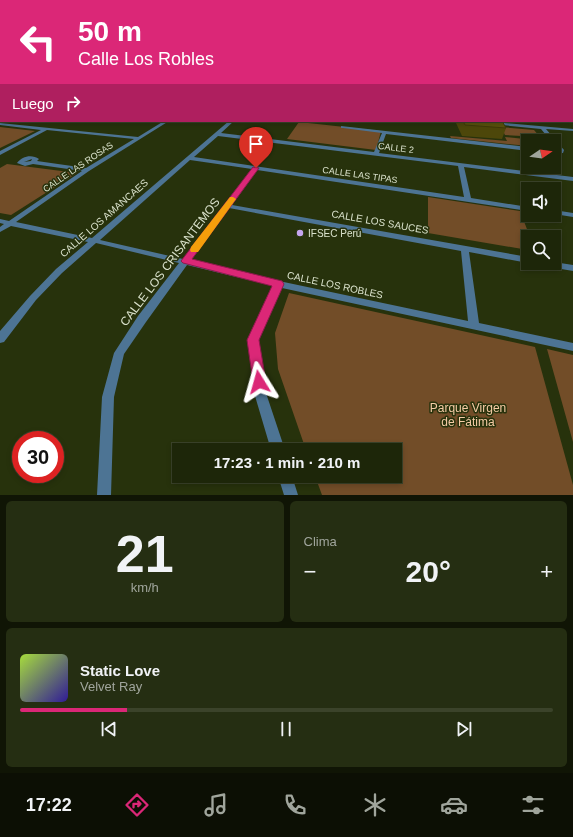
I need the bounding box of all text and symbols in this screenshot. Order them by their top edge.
icon: left [12,16,64,68]
text: 50 m [78,16,142,47]
text: Calle Los Robles [78,49,214,69]
icon: right [62,92,84,114]
text: Luego [12,95,54,112]
pin [239,127,273,168]
icon: arrive [245,133,267,155]
north arrow [521,134,561,174]
map controls [521,134,561,270]
street label: CALLE LAS ROSAS [41,140,115,194]
street label: CALLE 2 [378,141,414,155]
street label: CALLE LAS TIPAS [322,165,398,185]
street label: CALLE LOS AMANCAES [58,177,150,259]
button: sound [521,182,561,222]
street label: CALLE LOS CRISANTEMOS [117,195,223,329]
street label: CALLE LOS SAUCES [331,208,430,236]
marker: IFSEC Perú [295,228,305,238]
place label: IFSEC Perú [308,228,361,239]
button: search [521,230,561,270]
street label: CALLE LOS ROBLES [286,269,384,301]
position arrow [238,361,280,403]
park label: Parque Virgen de Fátima [430,401,506,429]
speed limit sign: 30 [12,431,64,483]
text: 17:23 · 1 min · 210 m [214,454,360,471]
text: 21 [116,525,174,583]
text: Clima [304,534,337,549]
text: 20° [406,555,451,588]
text: − [304,559,316,584]
text: + [540,559,553,584]
text: km/h [131,580,159,595]
text: Static Love [80,662,160,679]
text: Velvet Ray [80,679,142,694]
icon: previous [98,718,120,740]
icon: pause [275,718,297,740]
icon: next [453,718,475,740]
icon: directions [123,791,151,819]
icon: music [202,791,230,819]
icon: phone [281,791,309,819]
icon: climate [361,791,389,819]
icon: car [440,791,468,819]
icon: filters [519,791,547,819]
text: 17:22 [26,795,72,815]

